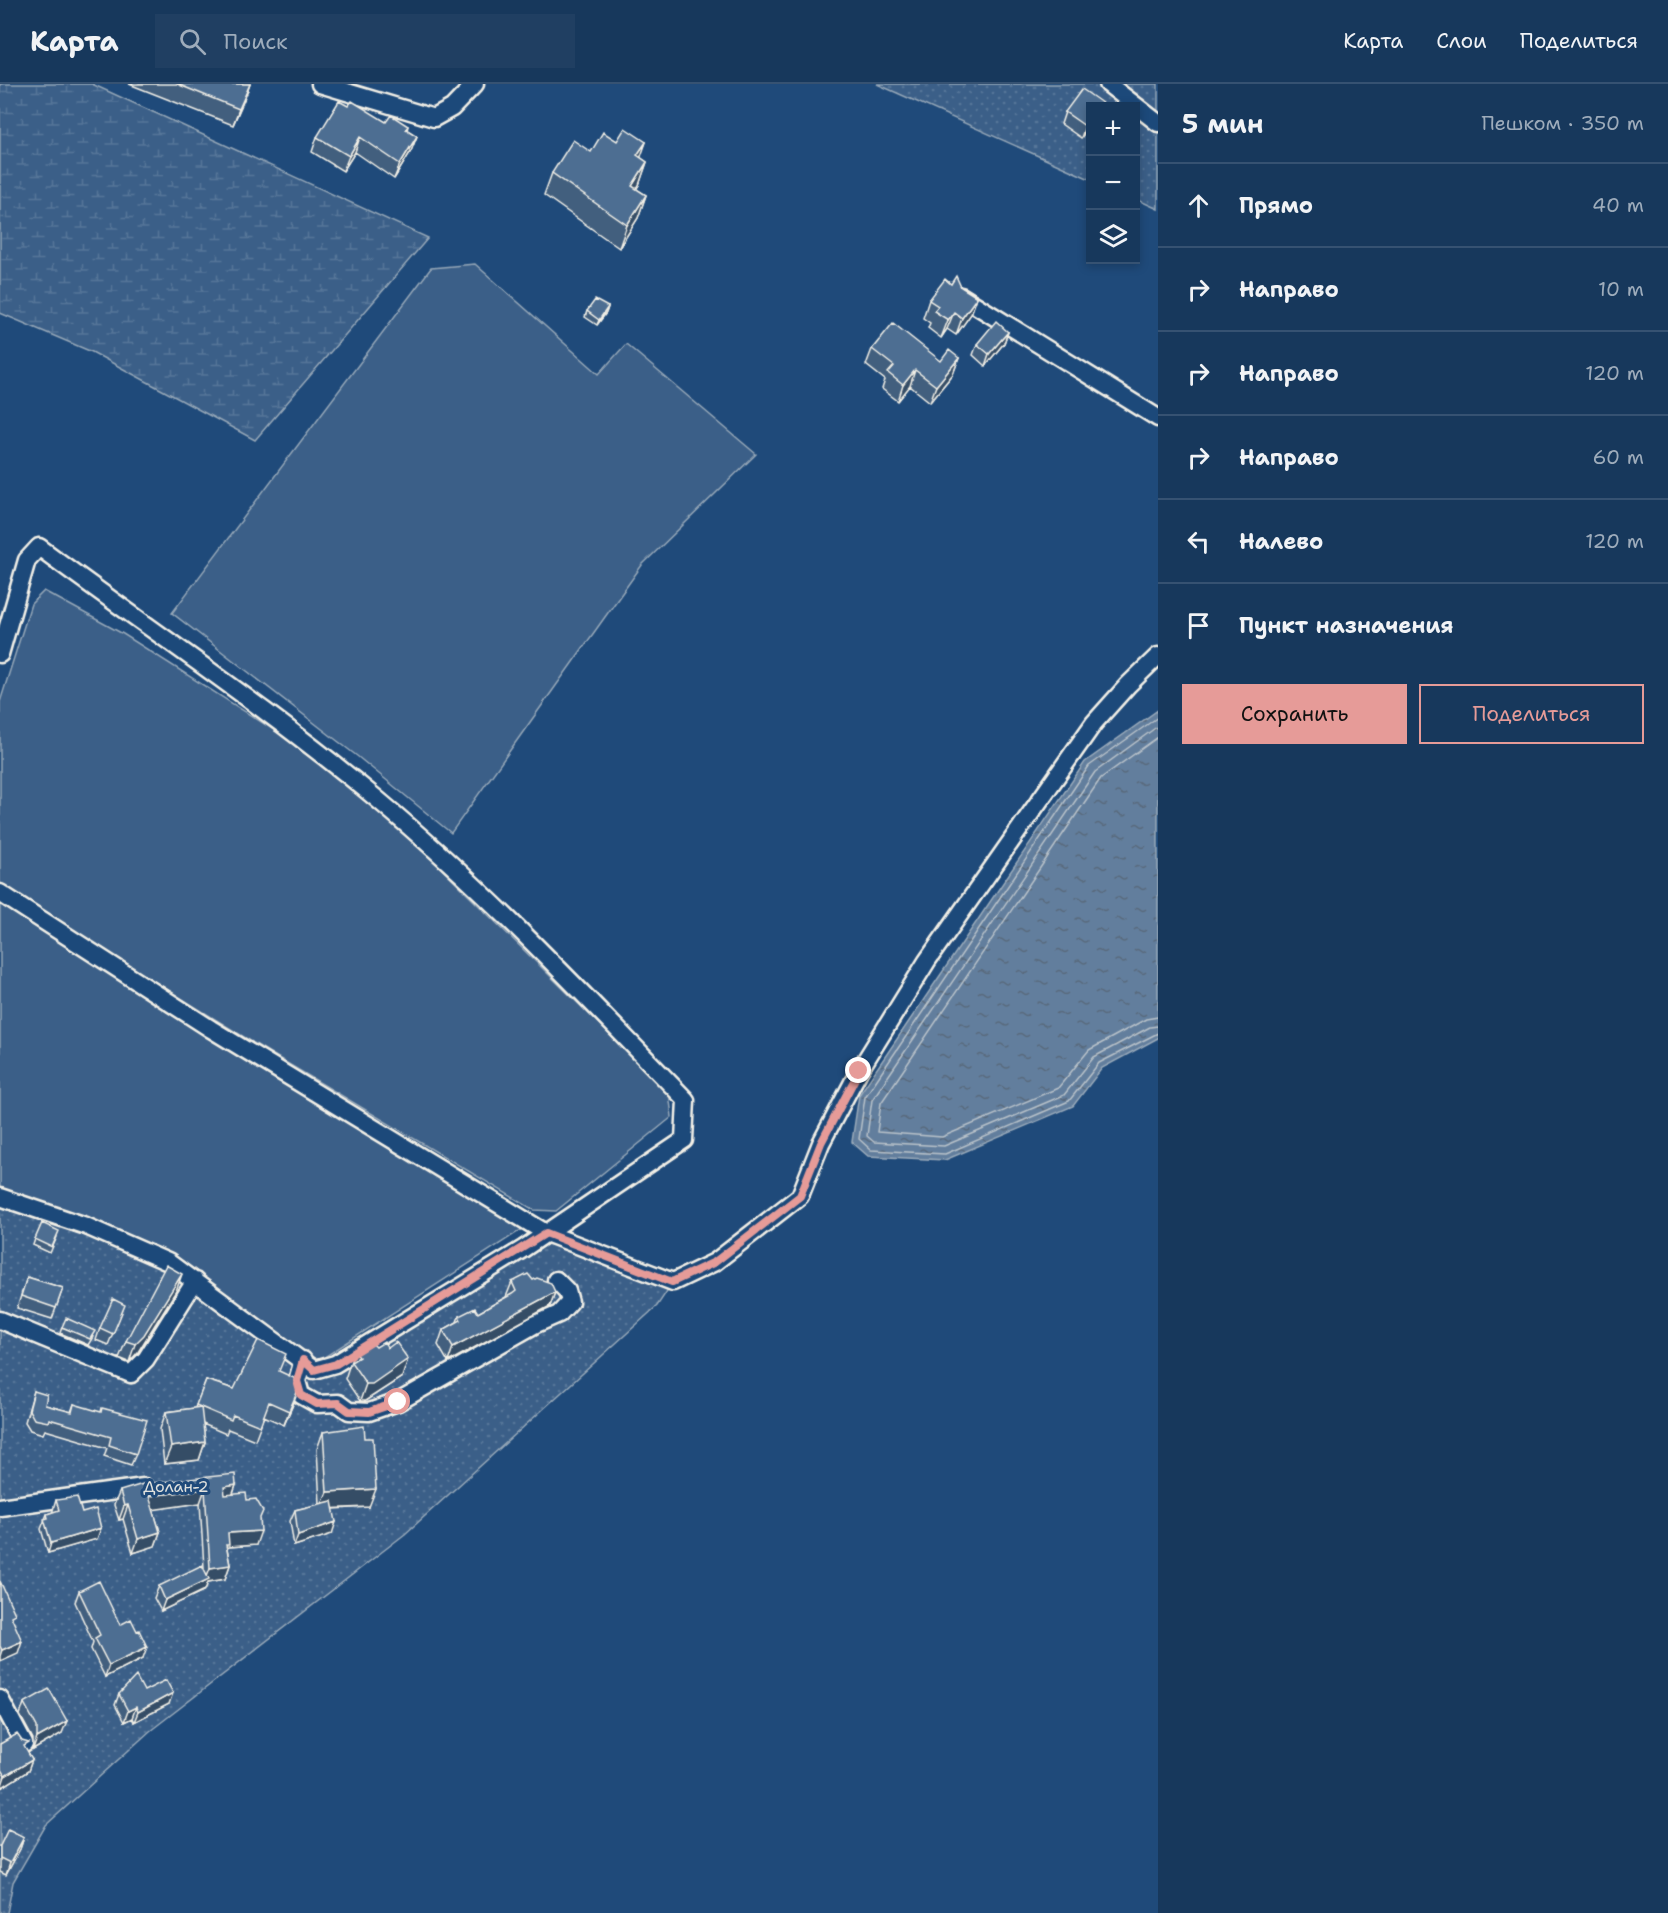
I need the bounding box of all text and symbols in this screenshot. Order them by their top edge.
search box [155,14,575,68]
text: Карта [30,22,119,60]
icon: search [176,25,209,58]
text: Поиск [224,27,288,56]
text: Карта [1343,27,1403,55]
text: Слои [1436,27,1487,55]
text: Поделиться [1520,27,1638,55]
map controls [1086,102,1140,264]
button: + [1086,102,1140,156]
text: 5 мин [1182,106,1263,141]
text: Пешком · 350 m [1481,110,1644,136]
button: − [1086,156,1140,210]
icon: ahead [1182,189,1215,222]
text: Прямо [1239,191,1313,220]
text: 40 m [1592,192,1644,218]
button: layers [1086,210,1140,264]
icon: right [1182,273,1215,306]
text: Направо [1239,275,1339,304]
text: 10 m [1598,276,1644,302]
icon: right [1182,357,1215,390]
text: Направо [1239,359,1339,388]
text: 120 m [1585,360,1644,386]
icon: right [1182,441,1215,474]
text: Направо [1239,443,1339,472]
text: 60 m [1592,444,1644,470]
icon: left [1182,525,1215,558]
text: Налево [1239,527,1323,556]
text: 120 m [1585,528,1644,554]
icon: arrive [1182,609,1215,642]
text: Пункт назначения [1239,611,1453,640]
button: Сохранить [1182,684,1407,744]
button: Поделиться [1419,684,1644,744]
route end [845,1057,871,1083]
route start [384,1388,410,1414]
park label: Долан-2 [143,1476,209,1497]

